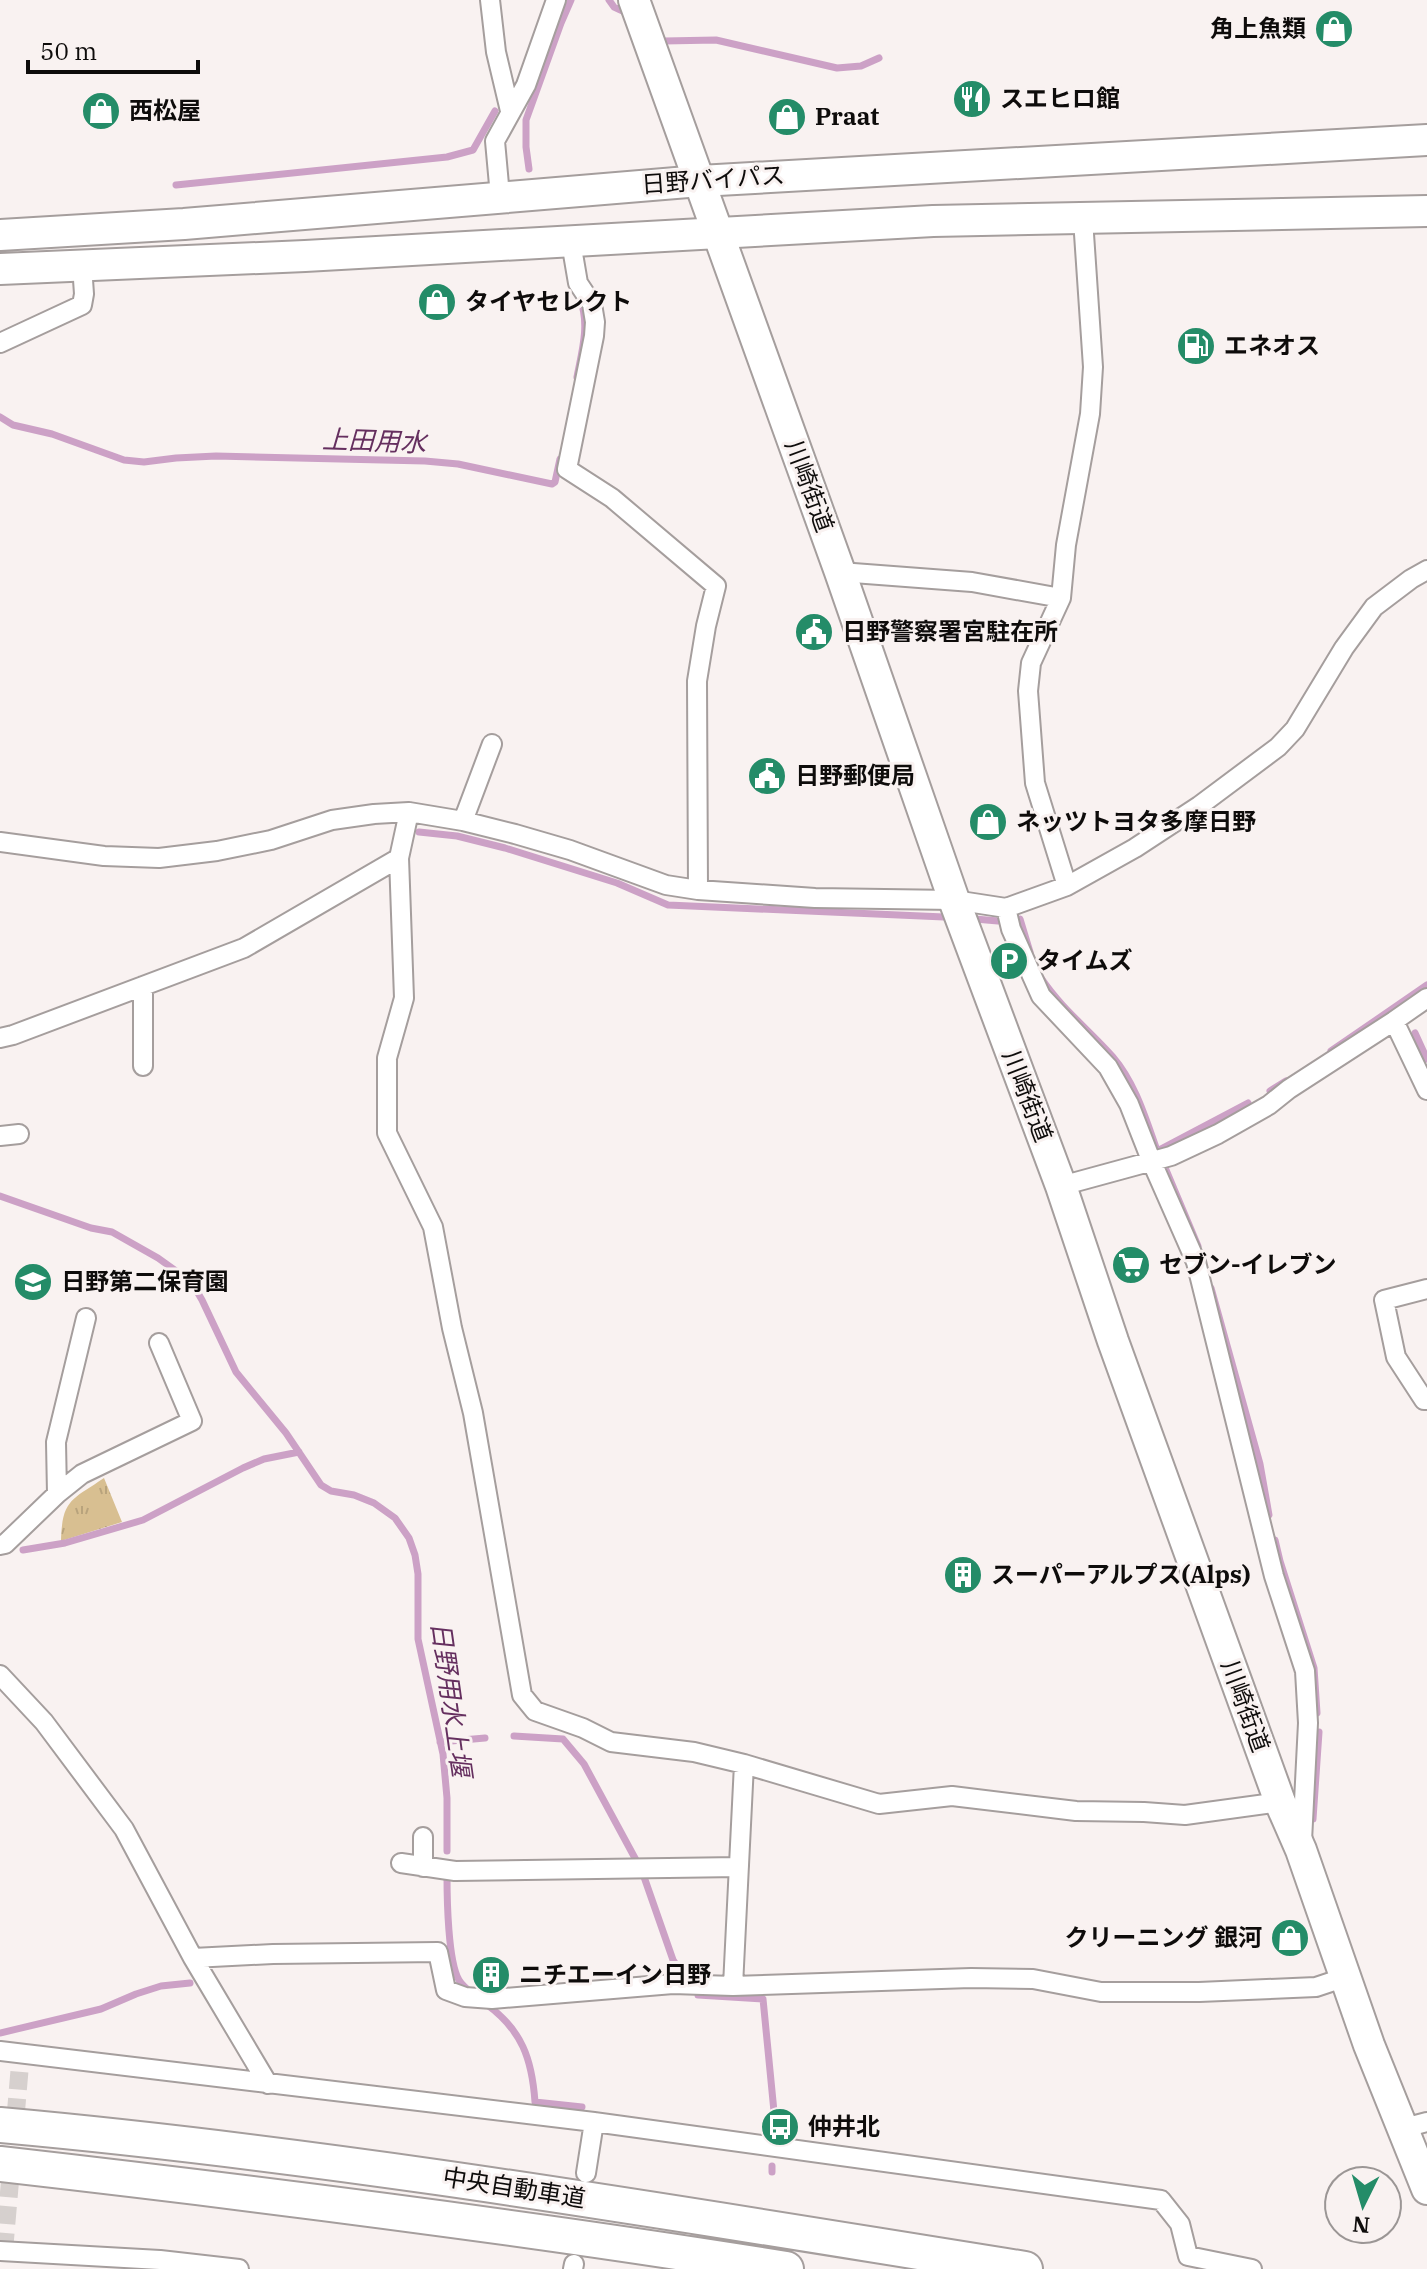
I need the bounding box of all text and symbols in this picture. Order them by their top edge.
shop icon: 角上魚類 [1313,8,1355,50]
place label: 角上魚類 [1210,12,1306,44]
scale bar [28,24,198,74]
text: 50 m [40,35,97,67]
restaurant icon: スエヒロ館 [951,78,993,120]
place label: スエヒロ館 [1000,82,1120,114]
shop icon: 西松屋 [80,90,122,132]
place label: 西松屋 [129,94,201,126]
shop icon: Praat [766,96,808,138]
place label: Praat [815,100,879,132]
street label: 日野バイパス [640,158,786,200]
shop icon: タイヤセレクト [416,281,458,323]
place label: タイヤセレクト [465,285,632,317]
fuel station icon: エネオス [1175,325,1217,367]
place label: エネオス [1224,329,1320,361]
water label: 上田用水 [321,421,430,459]
street label: 川崎街道 [778,435,841,536]
public building icon: 日野警察署宮駐在所 [793,611,835,653]
place label: 日野警察署宮駐在所 [842,615,1058,647]
public building icon: 日野郵便局 [746,755,788,797]
place label: 日野郵便局 [795,759,915,791]
shop icon: ネッツトヨタ多摩日野 [967,801,1009,843]
place label: ネッツトヨタ多摩日野 [1016,805,1256,837]
parking icon: タイムズ [988,940,1030,982]
place label: タイムズ [1037,944,1133,976]
street label: 川崎街道 [996,1045,1060,1146]
supermarket icon: セブン-イレブン [1110,1244,1152,1286]
place label: セブン-イレブン [1159,1248,1337,1280]
school or university icon: 日野第二保育園 [12,1261,54,1303]
place label: 日野第二保育園 [61,1265,229,1297]
building icon: スーパーアルプス(Alps) [942,1554,984,1596]
place label: スーパーアルプス(Alps) [991,1558,1251,1590]
water label: 日野用水上堰 [424,1619,480,1782]
street label: 川崎街道 [1214,1655,1277,1756]
shop icon: クリーニング 銀河 [1269,1917,1311,1959]
place label: クリーニング 銀河 [1064,1921,1262,1953]
building icon: ニチエーイン日野 [470,1954,512,1996]
place label: ニチエーイン日野 [519,1958,711,1990]
bus stop icon: 仲井北 [759,2106,801,2148]
place label: 仲井北 [808,2110,880,2142]
street label: 中央自動車道 [441,2160,588,2214]
north arrow [1323,2165,1403,2245]
text: N [1351,2210,1371,2241]

